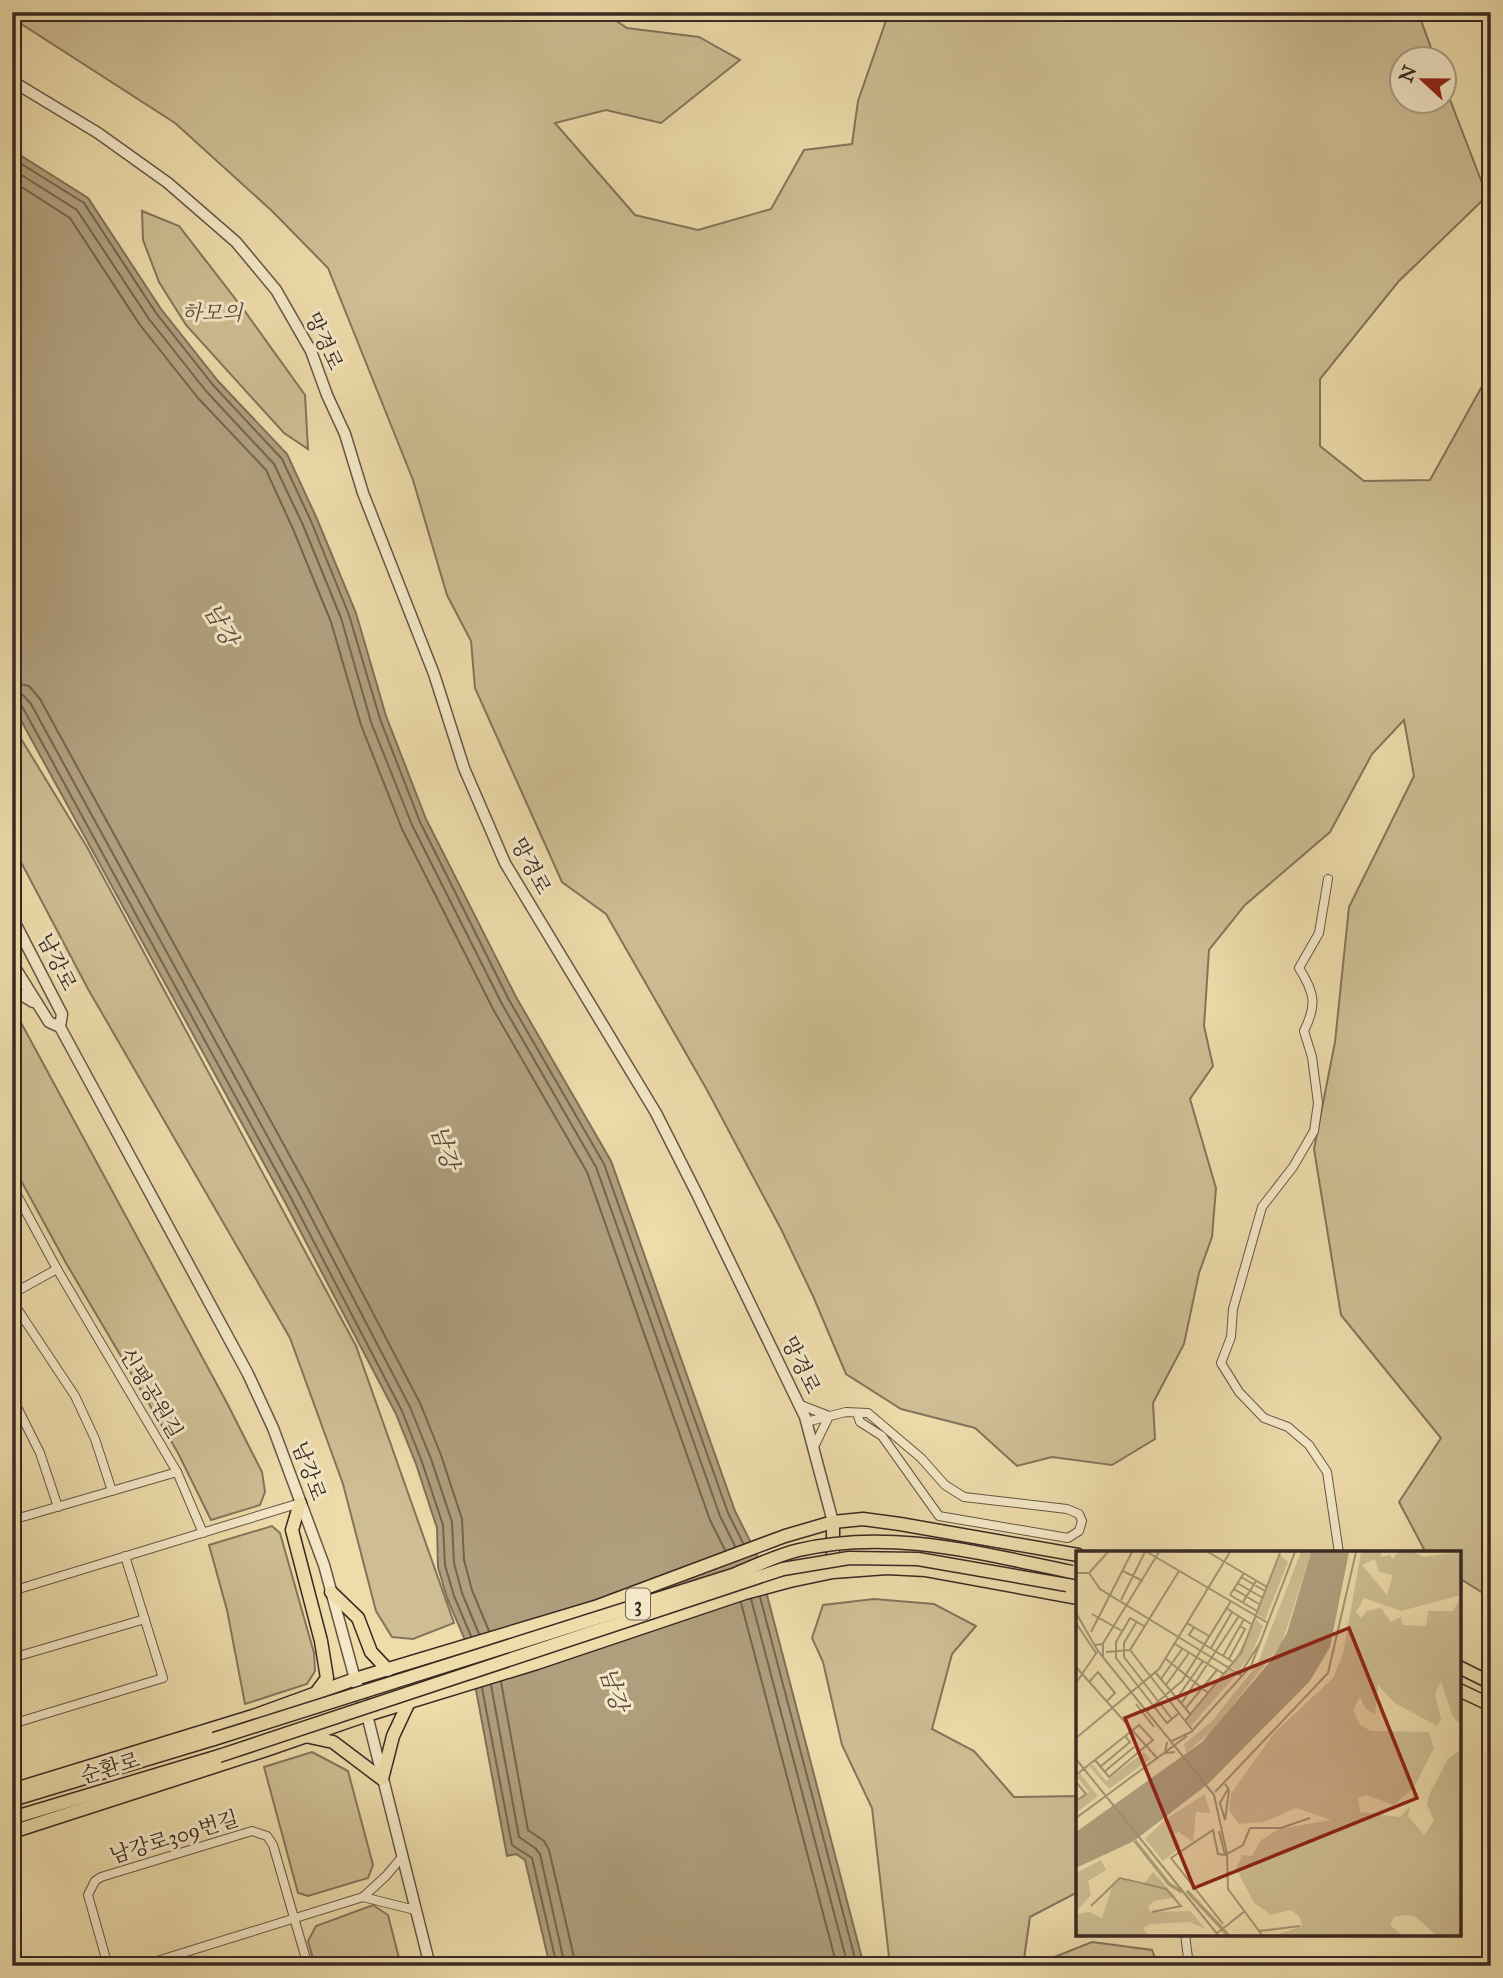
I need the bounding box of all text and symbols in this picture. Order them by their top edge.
north arrow [1388,46,1458,116]
text: N [1394,62,1421,86]
park label: 하모의 [182,300,244,326]
street label: 망경로 [299,308,349,374]
water label: 남강 [198,598,246,654]
street label: 망경로 [505,833,557,899]
street label: 남강로 [32,929,82,995]
water label: 남강 [425,1122,466,1176]
street label: 망경로 [776,1332,826,1398]
street label: 신평공원길 [114,1343,188,1443]
street label: 남강로 [286,1438,332,1504]
inset map [1076,1551,1461,1936]
road number: 3 [626,1588,650,1620]
water label: 남강 [594,1664,635,1718]
street label: 순환로 [77,1747,143,1789]
street label: 남강로309번길 [106,1805,242,1869]

